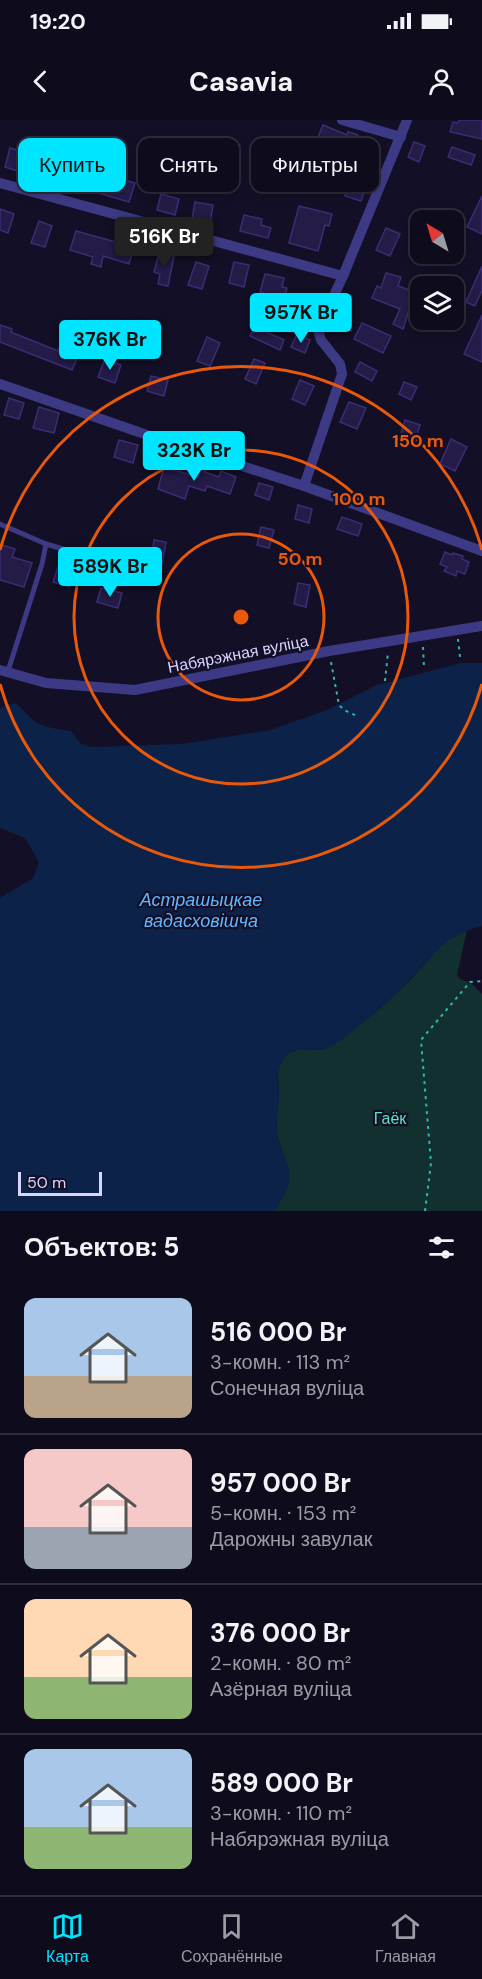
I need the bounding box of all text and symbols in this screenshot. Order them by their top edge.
text: 19:20 [30,7,86,36]
text: Casavia [189,64,293,99]
icon: back [24,65,57,98]
icon: person [425,65,458,98]
chip: Купить [18,138,126,192]
chip: Снять [138,138,239,192]
chip: Фильтры [251,138,379,192]
north arrow [410,210,464,264]
map controls [410,210,464,330]
pin: 516K Br [109,217,219,268]
text: 516K Br [128,223,200,249]
button: layers [410,276,464,330]
pin: 957K Br [246,293,356,344]
text: 957K Br [264,299,338,325]
pin: 376K Br [55,320,165,371]
text: 376K Br [73,326,147,352]
text: 150 m [392,429,444,453]
pin: 323K Br [139,431,249,482]
text: 323K Br [157,437,231,463]
text: 100 m [332,487,386,511]
pin: 589K Br [55,547,165,598]
text: 50 m [277,547,323,571]
text: 589K Br [72,553,148,579]
centre of rings [231,607,251,627]
street label: Набярэжная вуліца [166,630,310,678]
water label: Астрашыцкае вадасховішча [139,888,262,933]
park label: Гаёк [374,1108,407,1129]
scale bar [18,1169,102,1196]
text: 50 m [27,1172,66,1193]
text: Объектов: 5 [24,1230,180,1264]
icon: filters [425,1231,458,1264]
text: 516 000 Br [210,1315,346,1349]
icon: home [72,1322,144,1394]
text: 3-комн. · 113 m² [210,1349,350,1375]
text: Сонечная вуліца [210,1375,364,1401]
text: 957 000 Br [210,1466,351,1500]
icon: home [72,1473,144,1545]
text: 5-комн. · 153 m² [210,1500,356,1526]
text: Дарожны завулак [210,1526,372,1552]
text: 376 000 Br [210,1616,350,1650]
icon: home [72,1623,144,1695]
text: 2-комн. · 80 m² [210,1650,351,1676]
text: Азёрная вуліца [210,1676,352,1702]
text: 589 000 Br [210,1766,353,1800]
icon: home [72,1773,144,1845]
text: 3-комн. · 110 m² [210,1800,352,1826]
text: Набярэжная вуліца [210,1826,389,1852]
tab: Карта [46,1910,89,1967]
tab: Сохранённые [181,1910,283,1967]
tab: Главная [375,1910,436,1967]

